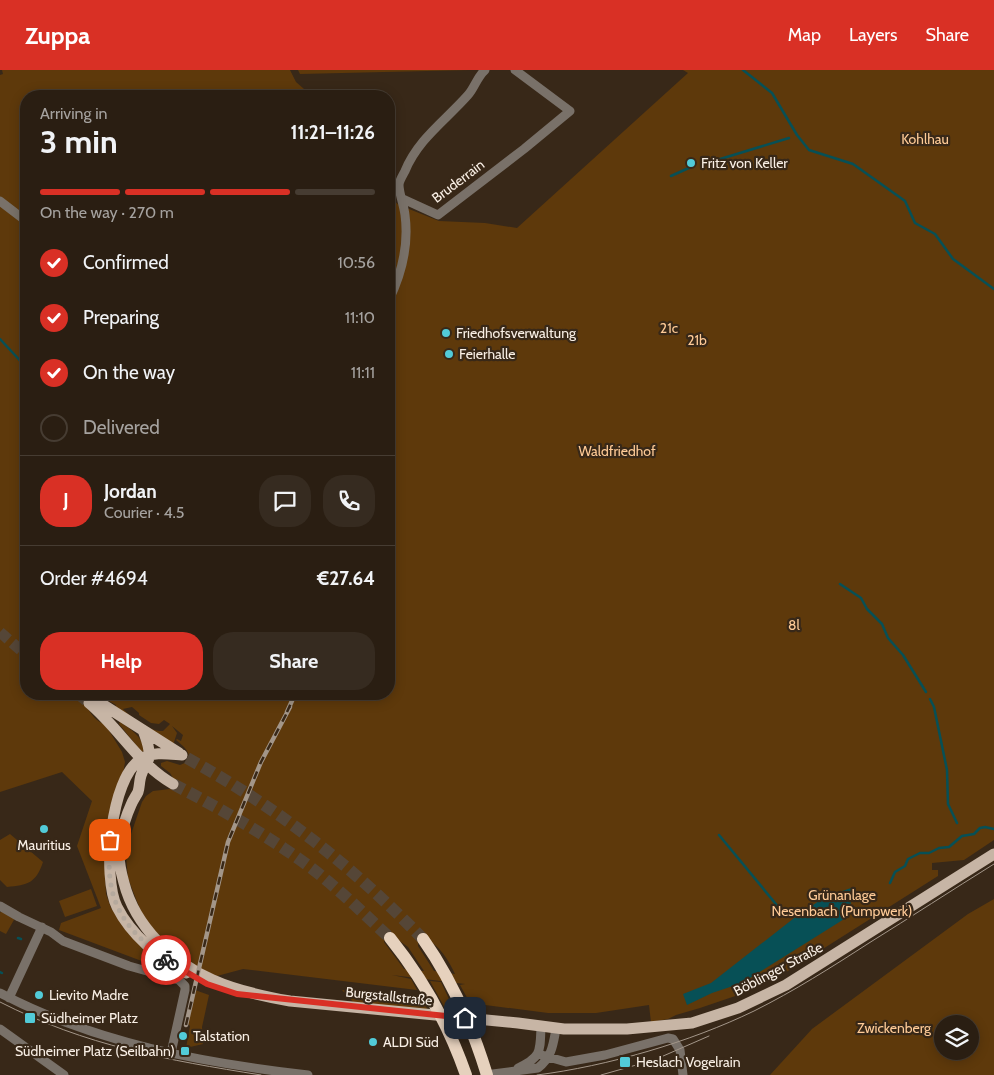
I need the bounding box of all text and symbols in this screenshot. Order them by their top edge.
text: Zuppa [25,21,90,50]
text: Map [788,24,821,46]
text: Layers [849,24,898,46]
text: Share [926,24,969,46]
text: Arriving in [40,104,107,123]
text: 11:21–11:26 [290,121,375,144]
text: 3 min [40,122,118,161]
park label: Kohlhau [901,130,949,148]
place label: Fritz von Keller [701,154,788,172]
street label: Bruderrain [428,155,488,207]
marker: Fritz von Keller [685,157,697,169]
text: On the way · 270 m [40,203,174,222]
icon: check [40,249,68,277]
text: Confirmed [83,251,169,274]
text: 10:56 [338,253,375,272]
icon: check [40,304,68,332]
text: Preparing [83,306,159,329]
text: 11:10 [345,308,375,327]
park label: 21c [660,319,678,337]
place label: Friedhofsverwaltung [456,324,577,342]
marker: Friedhofsverwaltung [440,327,452,339]
park label: 21b [687,331,707,349]
place label: Feierhalle [459,345,515,363]
marker: Feierhalle [443,348,455,360]
icon: check [40,359,68,387]
text: On the way [83,361,175,384]
text: 11:11 [351,363,375,382]
text: Delivered [83,416,160,439]
park label: Waldfriedhof [578,442,656,460]
button: chat [259,475,311,527]
button: phone [323,475,375,527]
text: Jordan [104,480,157,503]
text: J [63,489,69,512]
text: Courier · 4.5 [104,503,185,522]
text: Order #4694 [40,567,148,590]
text: €27.64 [317,567,375,590]
park label: 8l [788,616,801,634]
button: Help [40,632,203,690]
button: Share [213,632,375,690]
pin [89,819,131,861]
marker: Mauritius [38,823,50,835]
icon: bag [96,826,124,854]
place label: Mauritius [17,836,71,854]
park label: Grünanlage Nesenbach (Pumpwerk) [772,886,913,920]
courier [141,935,191,985]
street label: Böblinger Straße [730,938,826,1000]
icon: bike [152,946,180,974]
street label: Burgstallstraße [345,982,433,1010]
place label: Lievito Madre [49,986,129,1004]
marker: Lievito Madre [33,989,45,1001]
pin [444,997,486,1039]
icon: home [451,1004,479,1032]
place label: Südheimer Platz [41,1009,138,1027]
marker: Südheimer Platz [23,1011,37,1025]
map controls [934,1015,979,1060]
button: layers [934,1015,979,1060]
park label: Zwickenberg [857,1019,932,1037]
place label: Talstation [193,1027,250,1045]
marker: Talstation [177,1030,189,1042]
place label: ALDI Süd [383,1033,439,1051]
marker: ALDI Süd [367,1036,379,1048]
place label: Südheimer Platz (Seilbahn) [15,1042,175,1060]
marker: Südheimer Platz (Seilbahn) [179,1045,191,1057]
place label: Heslach Vogelrain [636,1053,741,1071]
marker: Heslach Vogelrain [618,1055,632,1069]

